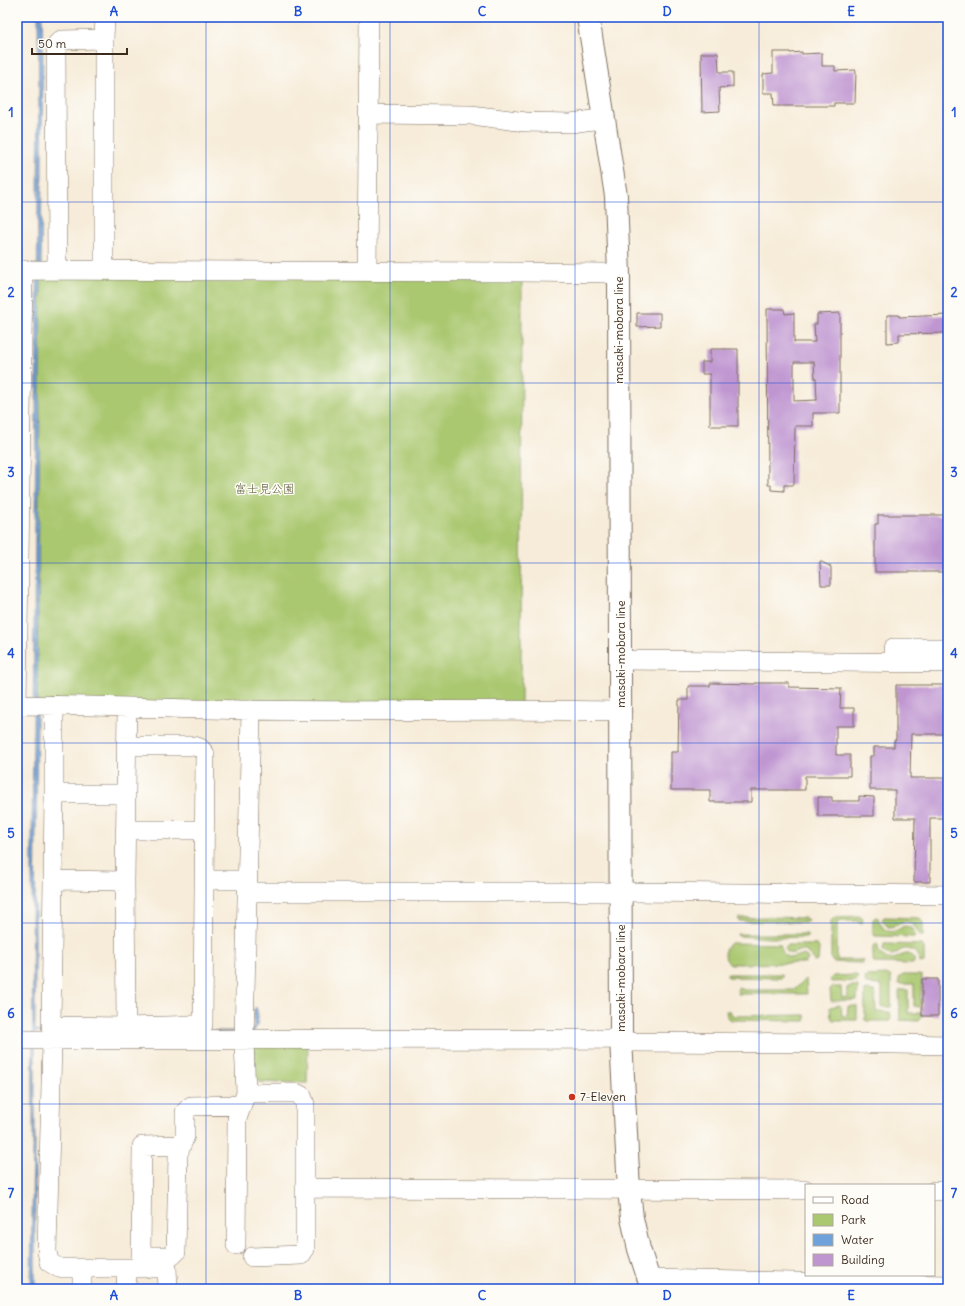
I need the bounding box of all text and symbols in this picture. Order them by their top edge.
text: A [110,3,119,20]
text: B [294,3,303,20]
text: C [478,3,487,20]
text: D [662,3,672,20]
text: E [847,3,855,20]
scale bar [32,30,127,56]
text: 50 m [38,36,67,51]
text: 1 [8,104,14,121]
text: 1 [951,104,957,121]
street label: masaki-mobara line [611,276,626,384]
text: 2 [7,284,15,301]
text: 2 [950,284,958,301]
text: 3 [7,464,15,481]
text: 3 [950,464,958,481]
park label: 富士見公園 [235,481,295,496]
street label: masaki-mobara line [613,600,628,708]
text: 4 [7,645,15,662]
text: 4 [950,645,958,662]
text: 5 [7,825,15,842]
text: 5 [950,825,958,842]
street label: masaki-mobara line [613,924,628,1032]
text: 6 [7,1005,15,1022]
text: 6 [950,1005,958,1022]
place label: 7-Eleven [580,1089,626,1104]
marker: 7-Eleven [567,1092,577,1102]
legend [805,1184,935,1276]
text: 7 [8,1185,15,1202]
text: 7 [951,1185,958,1202]
text: Road [841,1192,869,1207]
text: Park [841,1212,866,1227]
text: Water [841,1232,874,1247]
text: Building [841,1252,885,1267]
text: A [110,1287,119,1304]
text: B [294,1287,303,1304]
text: C [478,1287,487,1304]
text: D [662,1287,672,1304]
text: E [847,1287,855,1304]

